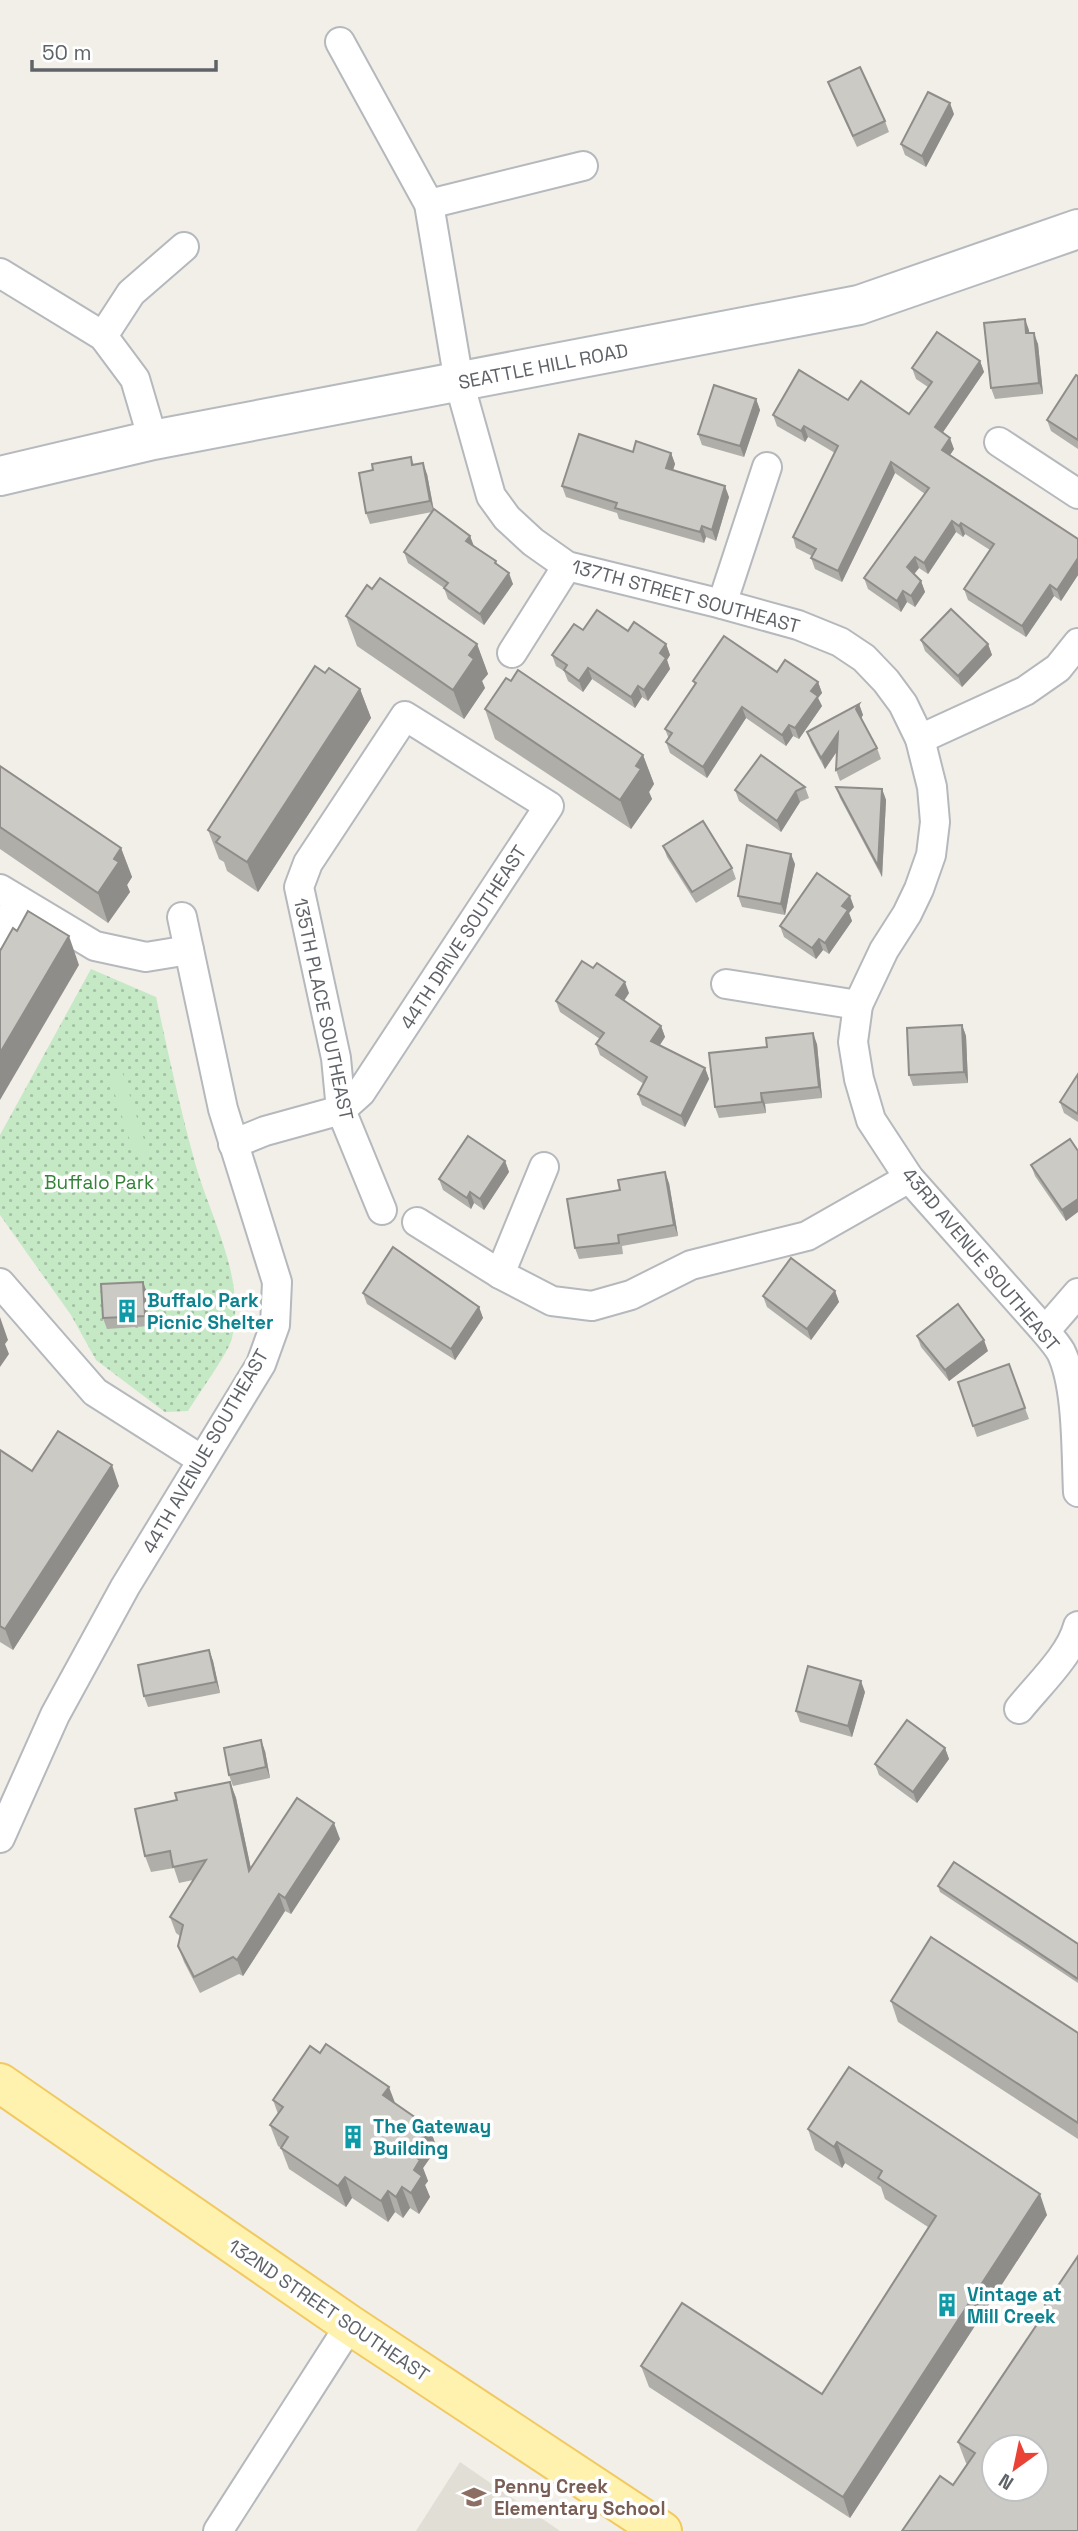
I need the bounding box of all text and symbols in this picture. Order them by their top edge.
scale bar [32,28,215,72]
text: 50 m [42,39,92,66]
street label: SEATTLE HILL ROAD [456,338,630,395]
street label: 137TH STREET SOUTHEAST [569,554,803,639]
street label: 44TH DRIVE SOUTHEAST [395,841,532,1034]
street label: 135TH PLACE SOUTHEAST [288,896,359,1122]
street label: 43RD AVENUE SOUTHEAST [896,1162,1065,1356]
park label: Buffalo Park [44,1170,154,1195]
place label: Buffalo Park Picnic Shelter [147,1288,273,1335]
building icon: Buffalo Park Picnic Shelter [113,1297,141,1325]
street label: 44TH AVENUE SOUTHEAST [137,1345,274,1558]
place label: The Gateway Building [373,2114,491,2161]
building icon: The Gateway Building [339,2123,367,2151]
street label: 132ND STREET SOUTHEAST [223,2234,434,2387]
place label: Vintage at Mill Creek [967,2282,1062,2329]
building icon: Vintage at Mill Creek [933,2291,961,2319]
north arrow [980,2433,1050,2503]
text: N [994,2468,1018,2496]
place label: Penny Creek Elementary School [494,2474,666,2521]
school or university icon: Penny Creek Elementary School [460,2483,488,2511]

